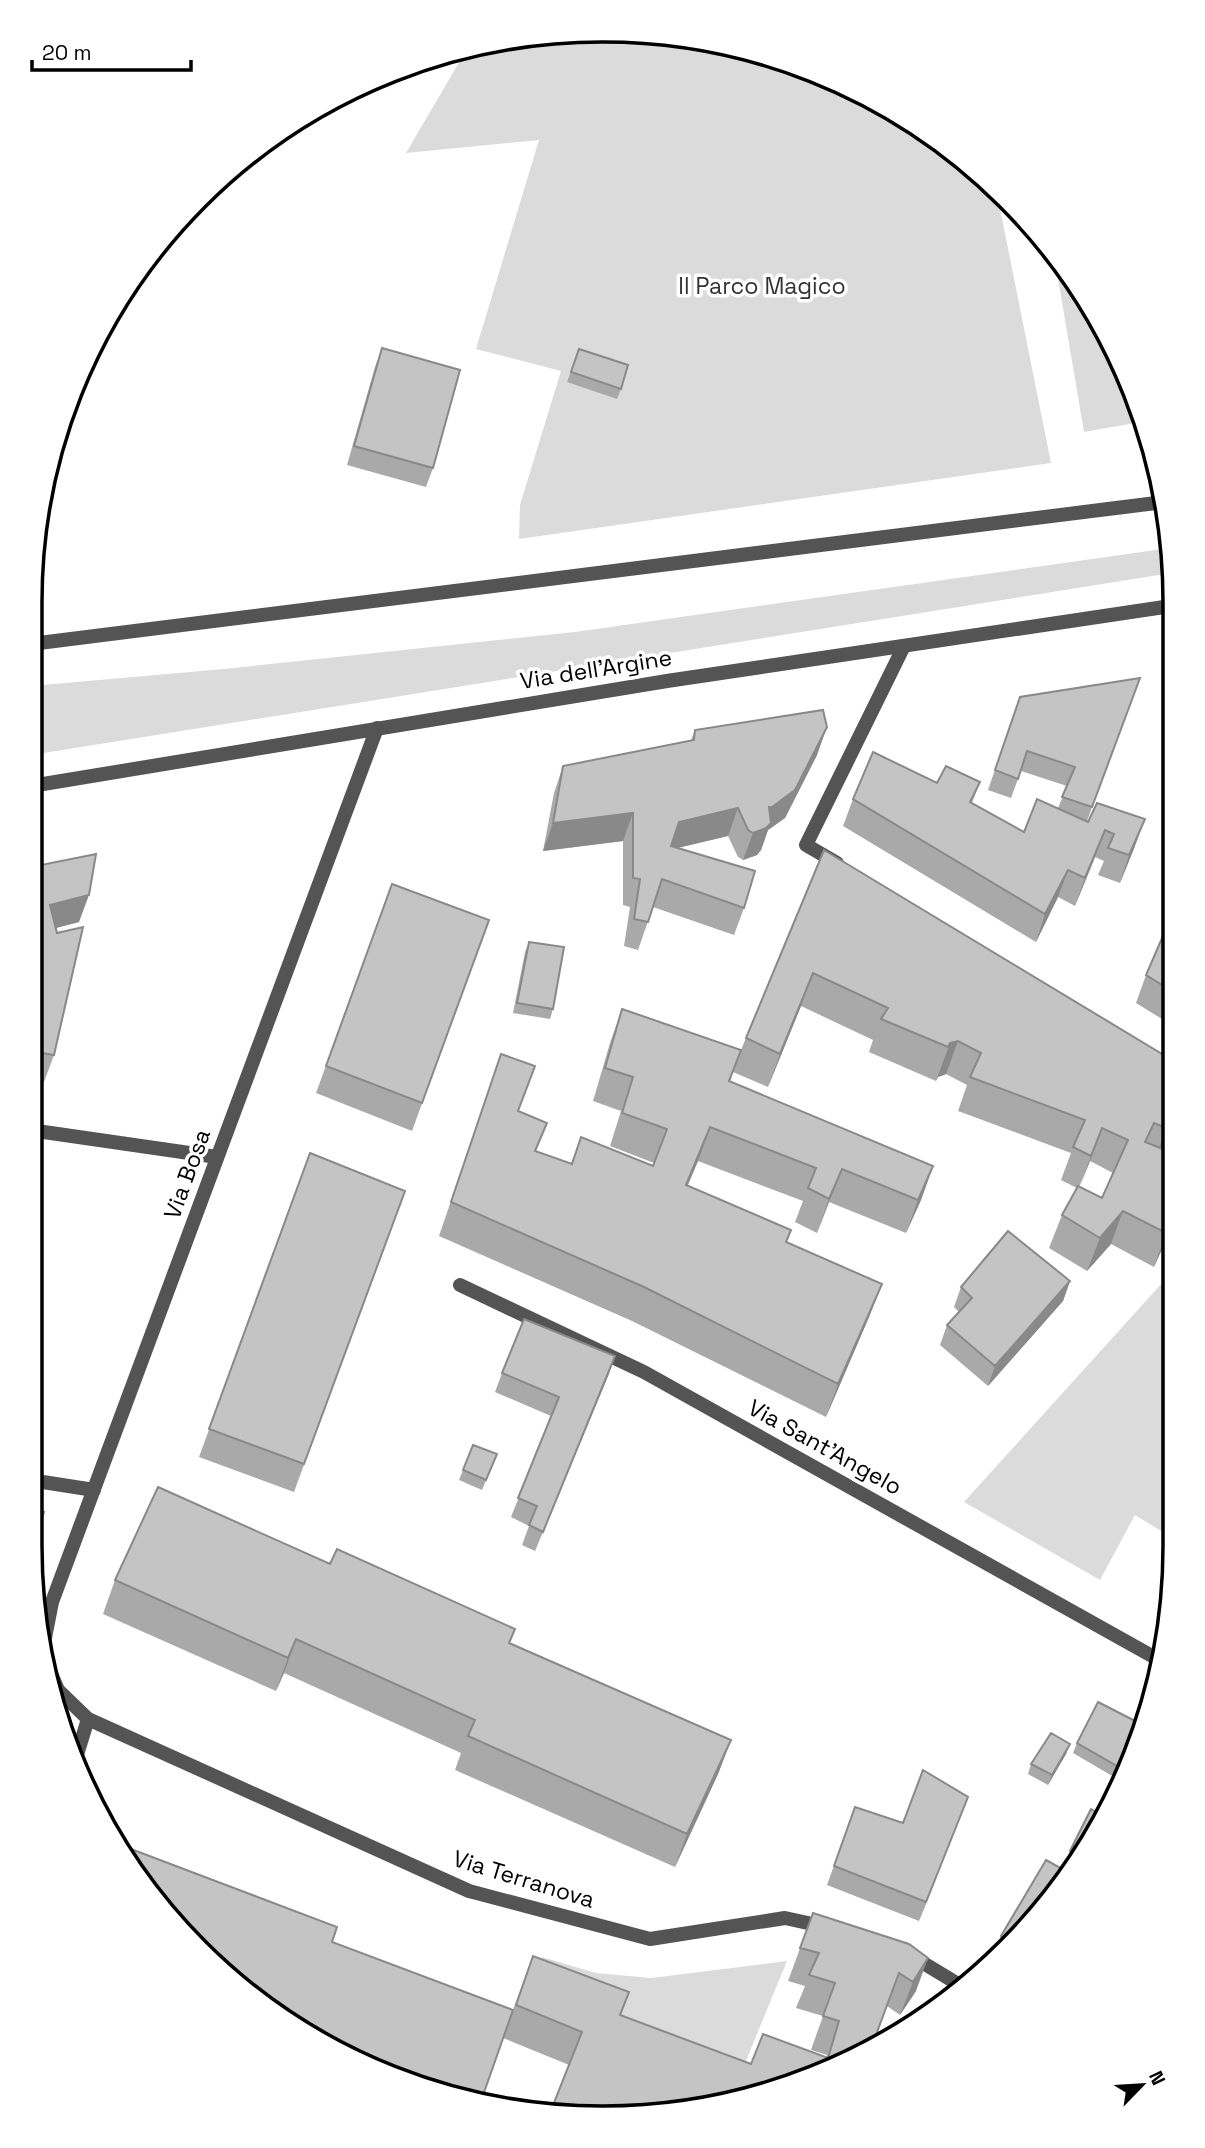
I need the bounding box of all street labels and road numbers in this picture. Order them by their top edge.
street label: Via dell'Argine [518,642,674,696]
street label: Via Bosa [157,1125,217,1223]
street label: Via Sant'Angelo [743,1392,907,1502]
street label: Via Terranova [450,1843,598,1915]

